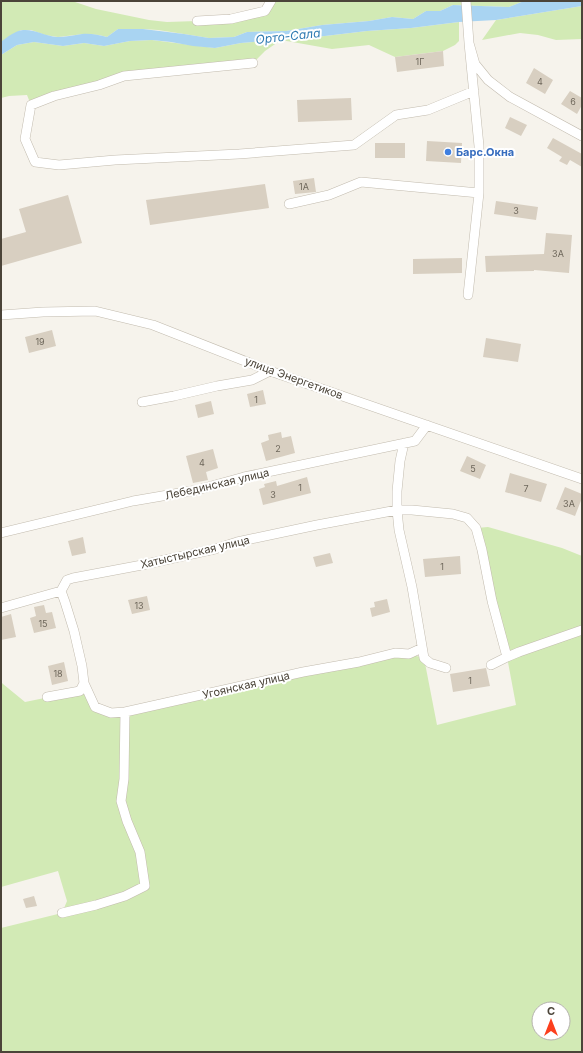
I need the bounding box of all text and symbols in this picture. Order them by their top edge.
water label: Орто-Сала [255,25,321,47]
house number: 1Г [416,56,424,67]
house number: 4 [537,76,543,87]
house number: 6 [570,96,576,107]
place label: Барс.Окна [456,145,514,159]
marker: Барс.Окна [443,147,453,157]
house number: 1А [299,181,309,192]
house number: 3 [513,205,519,216]
house number: 3А [552,248,564,259]
house number: 19 [35,336,45,347]
street label: улица Энергетиков [243,354,345,402]
house number: 1 [254,394,258,405]
house number: 2 [275,443,281,454]
house number: 4 [199,457,205,468]
house number: 5 [470,463,476,474]
street label: Лебединская улица [164,465,270,503]
house number: 1 [298,482,302,493]
house number: 7 [523,483,529,494]
house number: 3 [270,489,276,500]
house number: 3А [563,498,575,509]
street label: Хатыстырская улица [139,533,251,571]
house number: 1 [440,561,444,572]
house number: 13 [134,600,144,611]
house number: 15 [38,618,48,629]
house number: 18 [53,668,63,679]
street label: Угоянская улица [201,668,291,702]
house number: 1 [468,675,472,686]
north arrow [531,1001,571,1041]
text: С [547,1004,555,1018]

